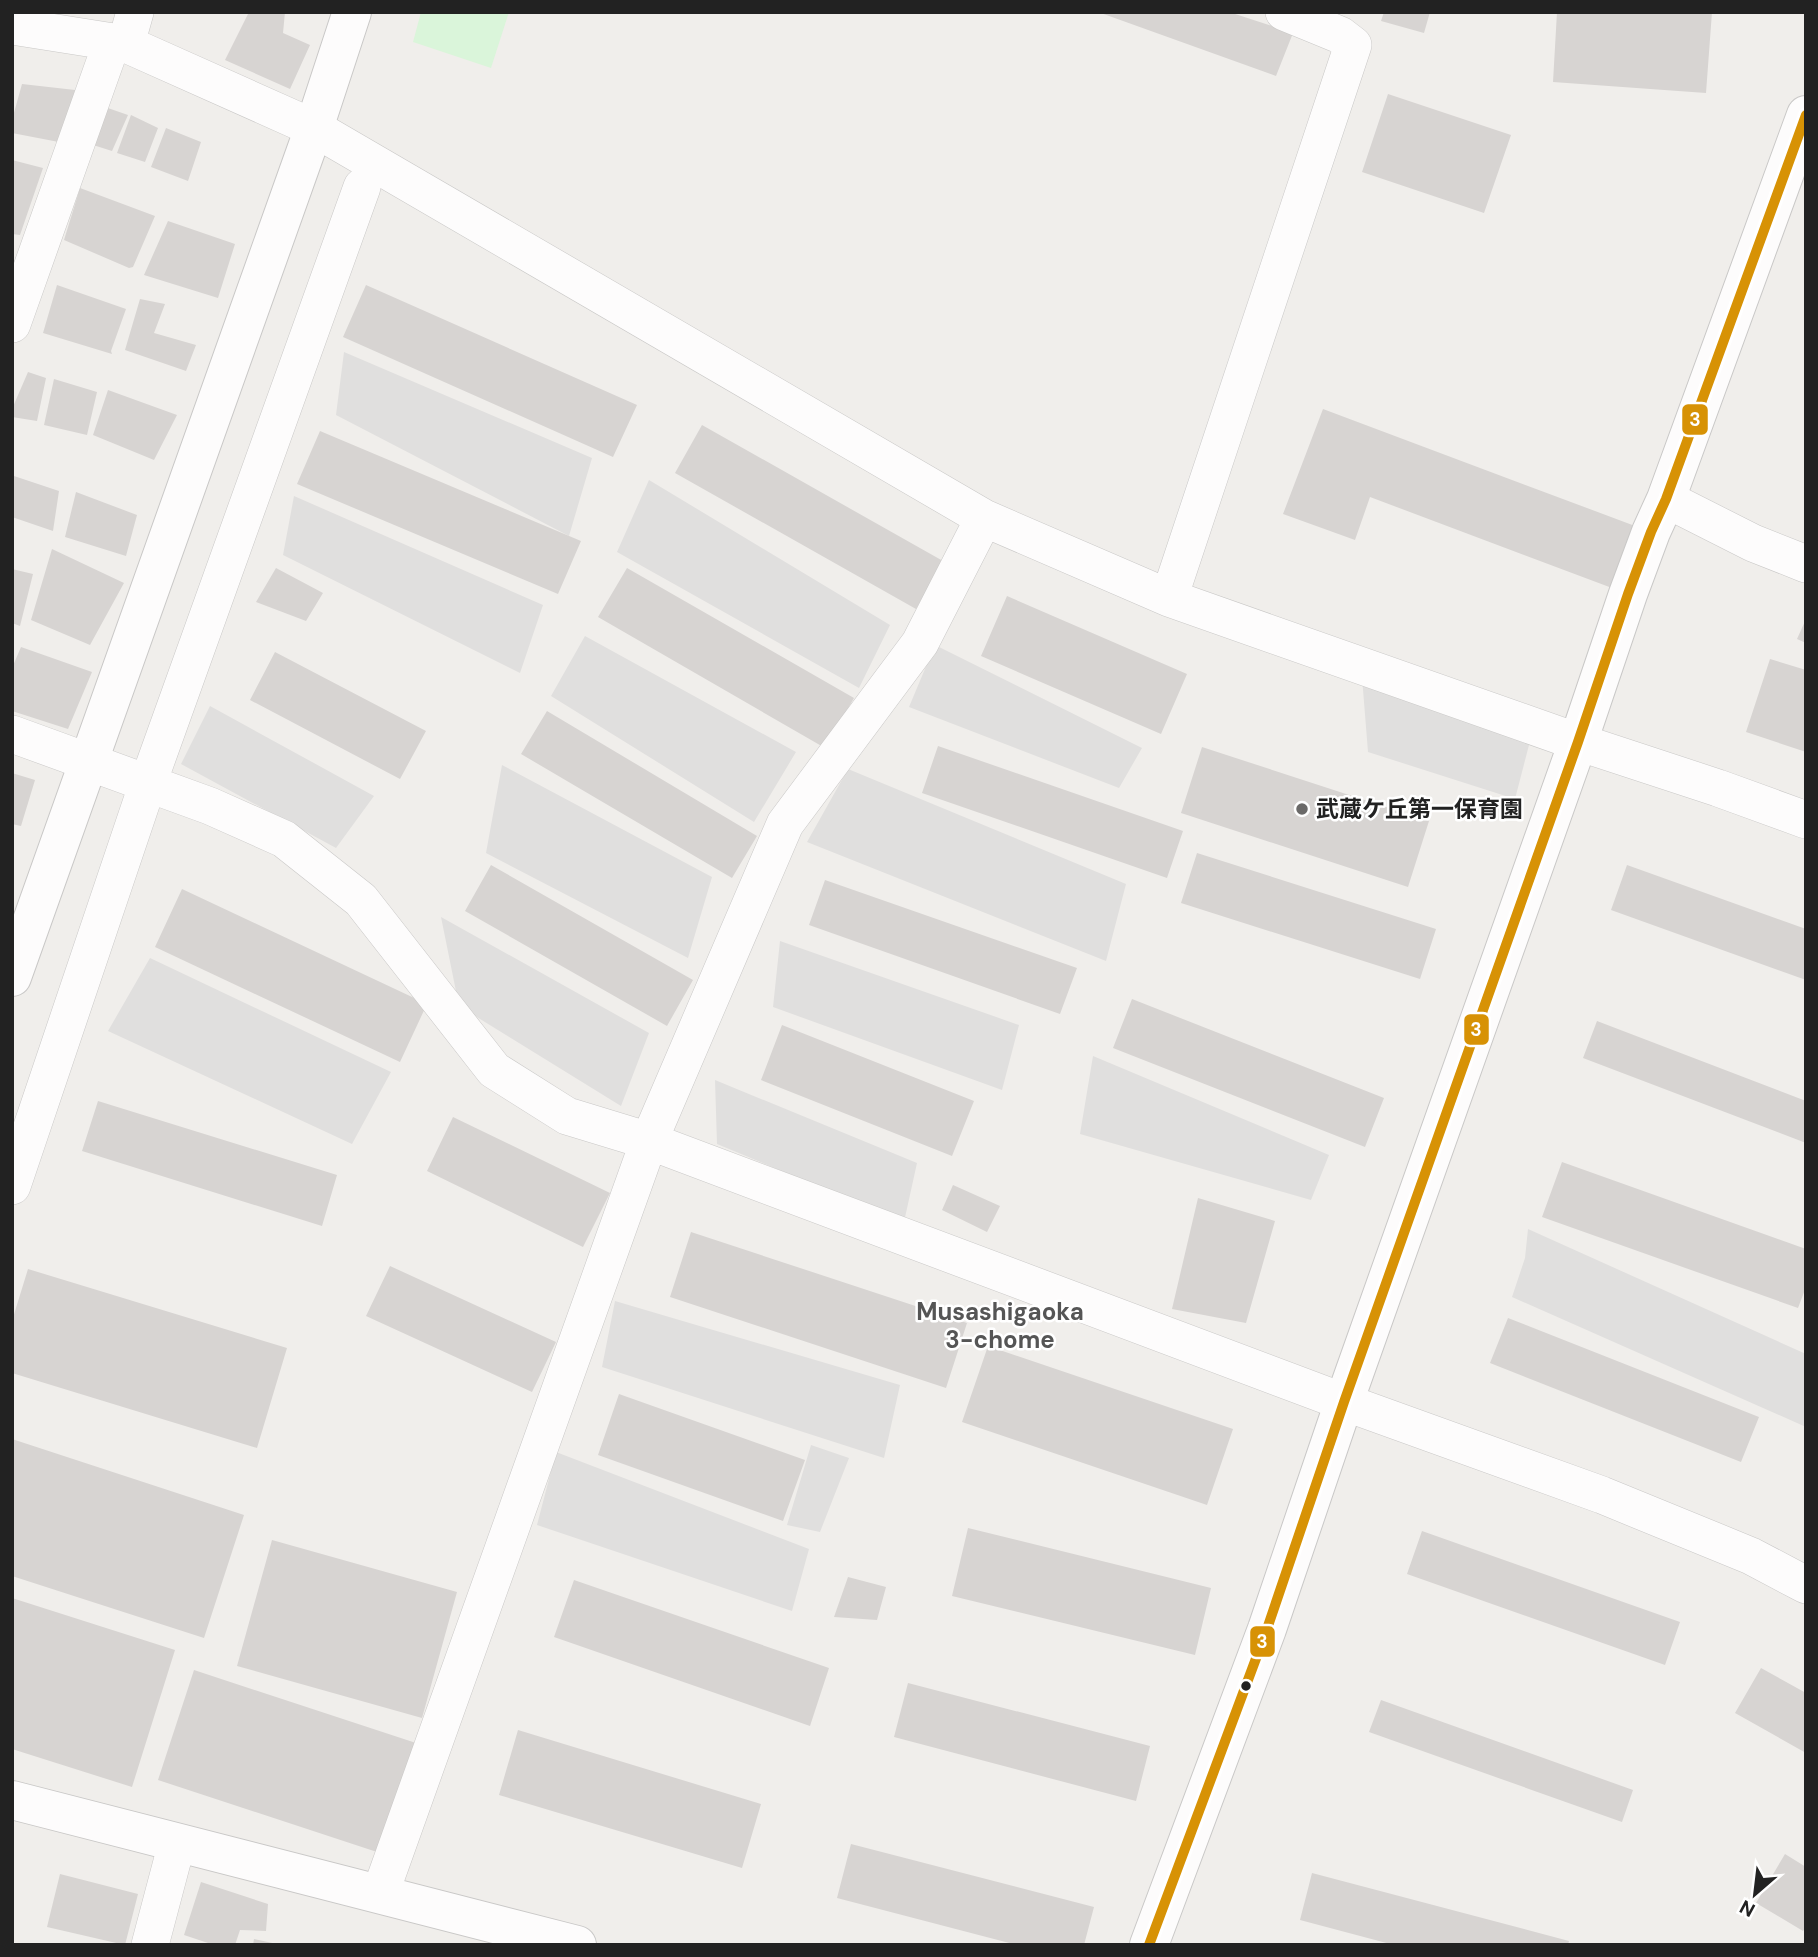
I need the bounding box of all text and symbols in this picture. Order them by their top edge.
line badge: 3 [1681,403,1709,436]
text: 3 [1689,407,1701,432]
place label: 武蔵ケ丘第一保育園 [1316,794,1523,824]
marker: 武蔵ケ丘第一保育園 [1294,801,1310,817]
line badge: 3 [1463,1013,1490,1046]
text: 3 [1470,1017,1482,1042]
district label: Musashigaoka 3-chome [916,1296,1084,1355]
line badge: 3 [1249,1625,1276,1658]
text: 3 [1256,1629,1268,1654]
unlabelled marker [1239,1679,1253,1693]
north arrow [1720,1859,1790,1929]
text: N [1735,1894,1759,1923]

